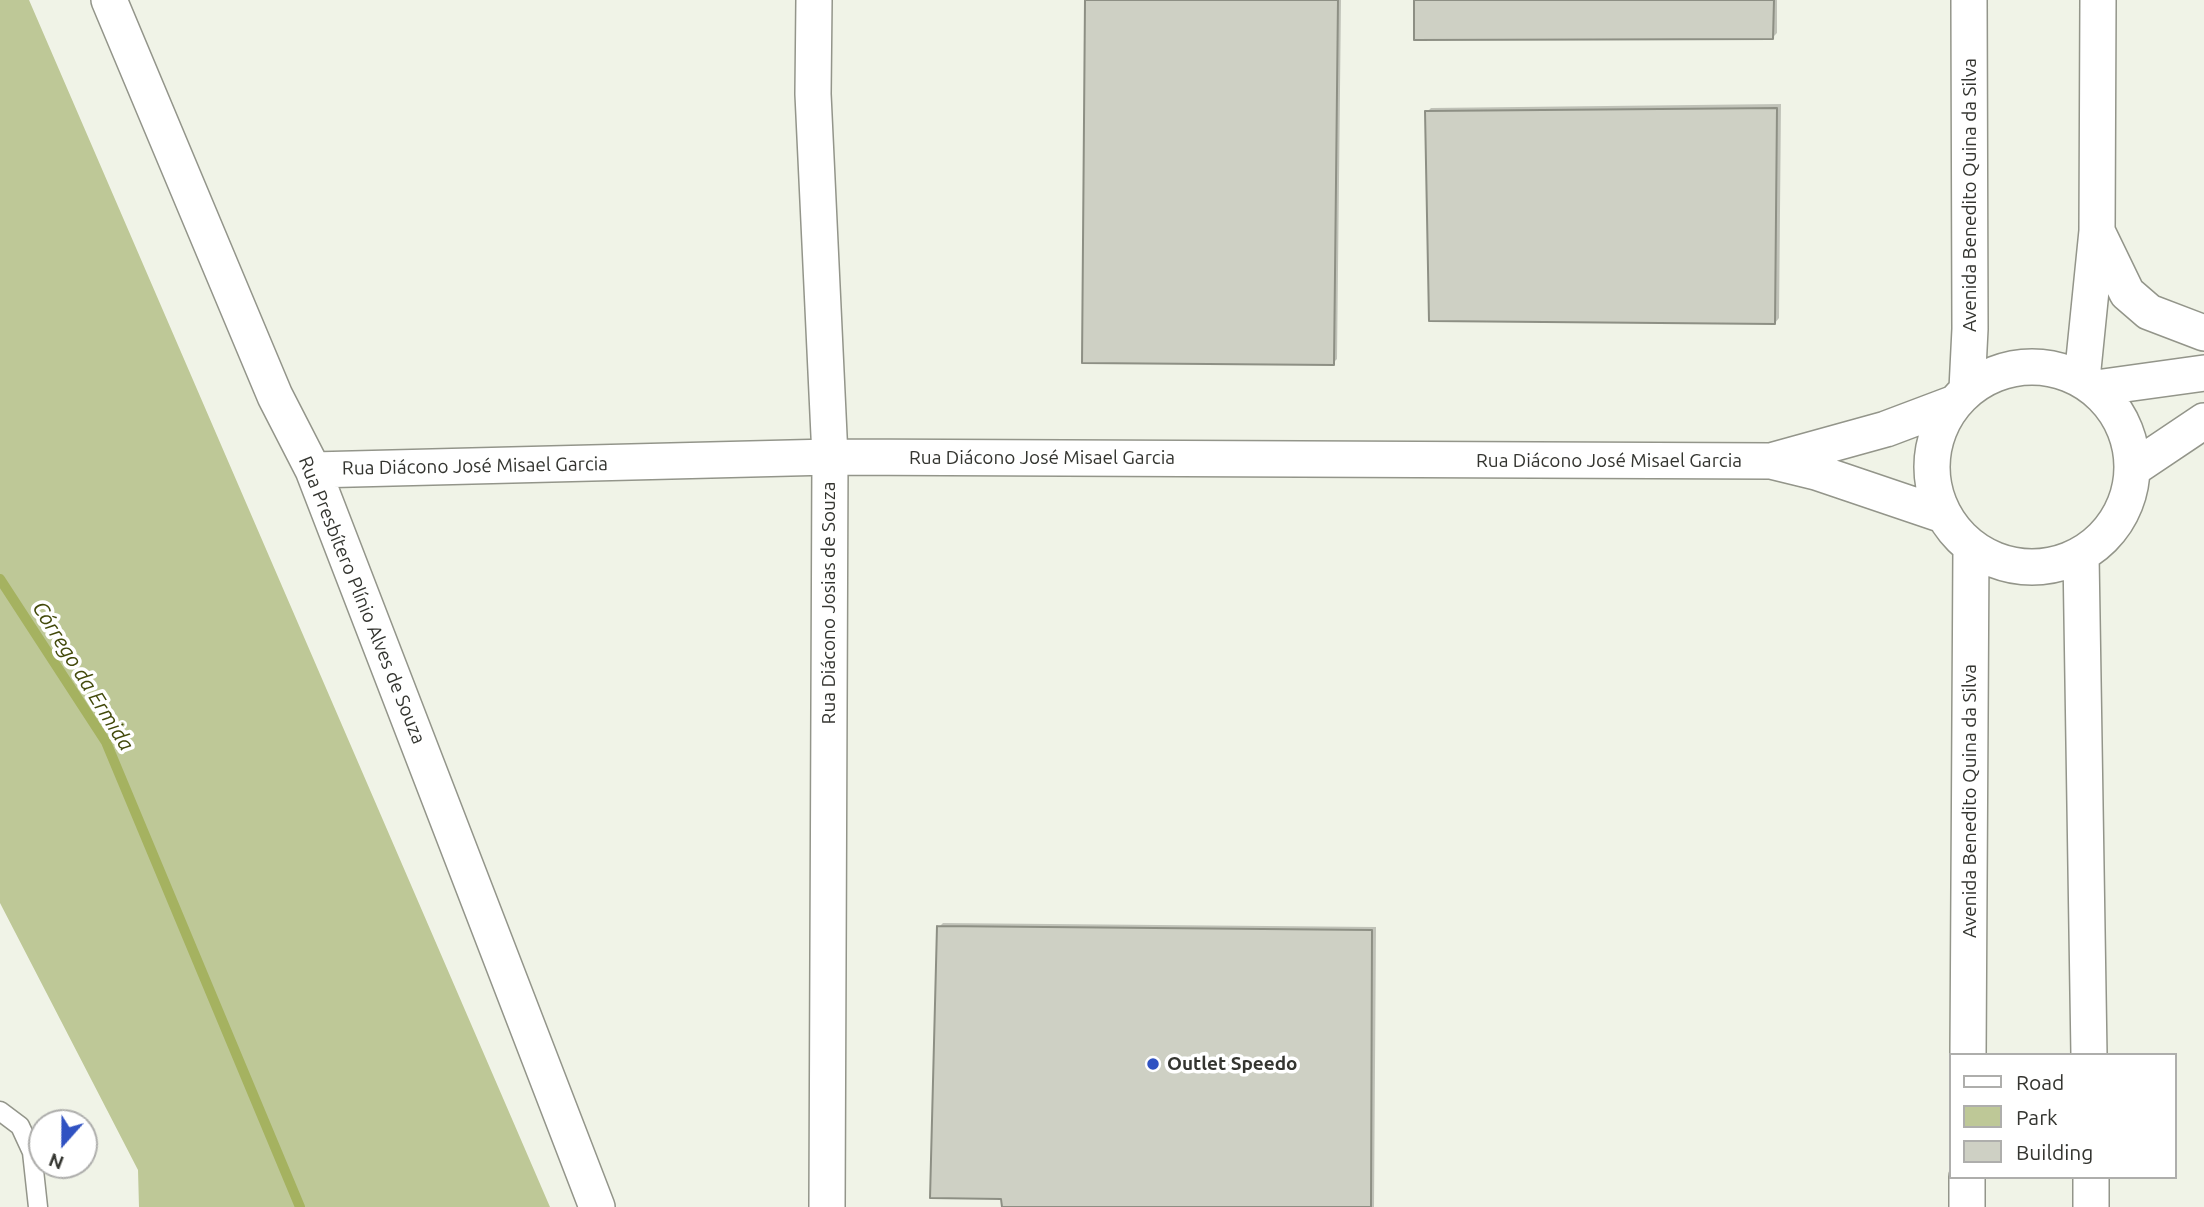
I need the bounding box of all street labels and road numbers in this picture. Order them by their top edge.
street label: Avenida Benedito Quina da Silva [1959,58,1981,332]
street label: Rua Diácono José Misael Garcia [909,447,1175,469]
street label: Rua Diácono José Misael Garcia [1476,450,1742,472]
street label: Rua Diácono José Misael Garcia [342,452,608,480]
street label: Rua Presbítero Plínio Alves de Souza [294,453,430,747]
street label: Rua Diácono Josias de Souza [818,482,840,724]
street label: Avenida Benedito Quina da Silva [1959,664,1981,938]

